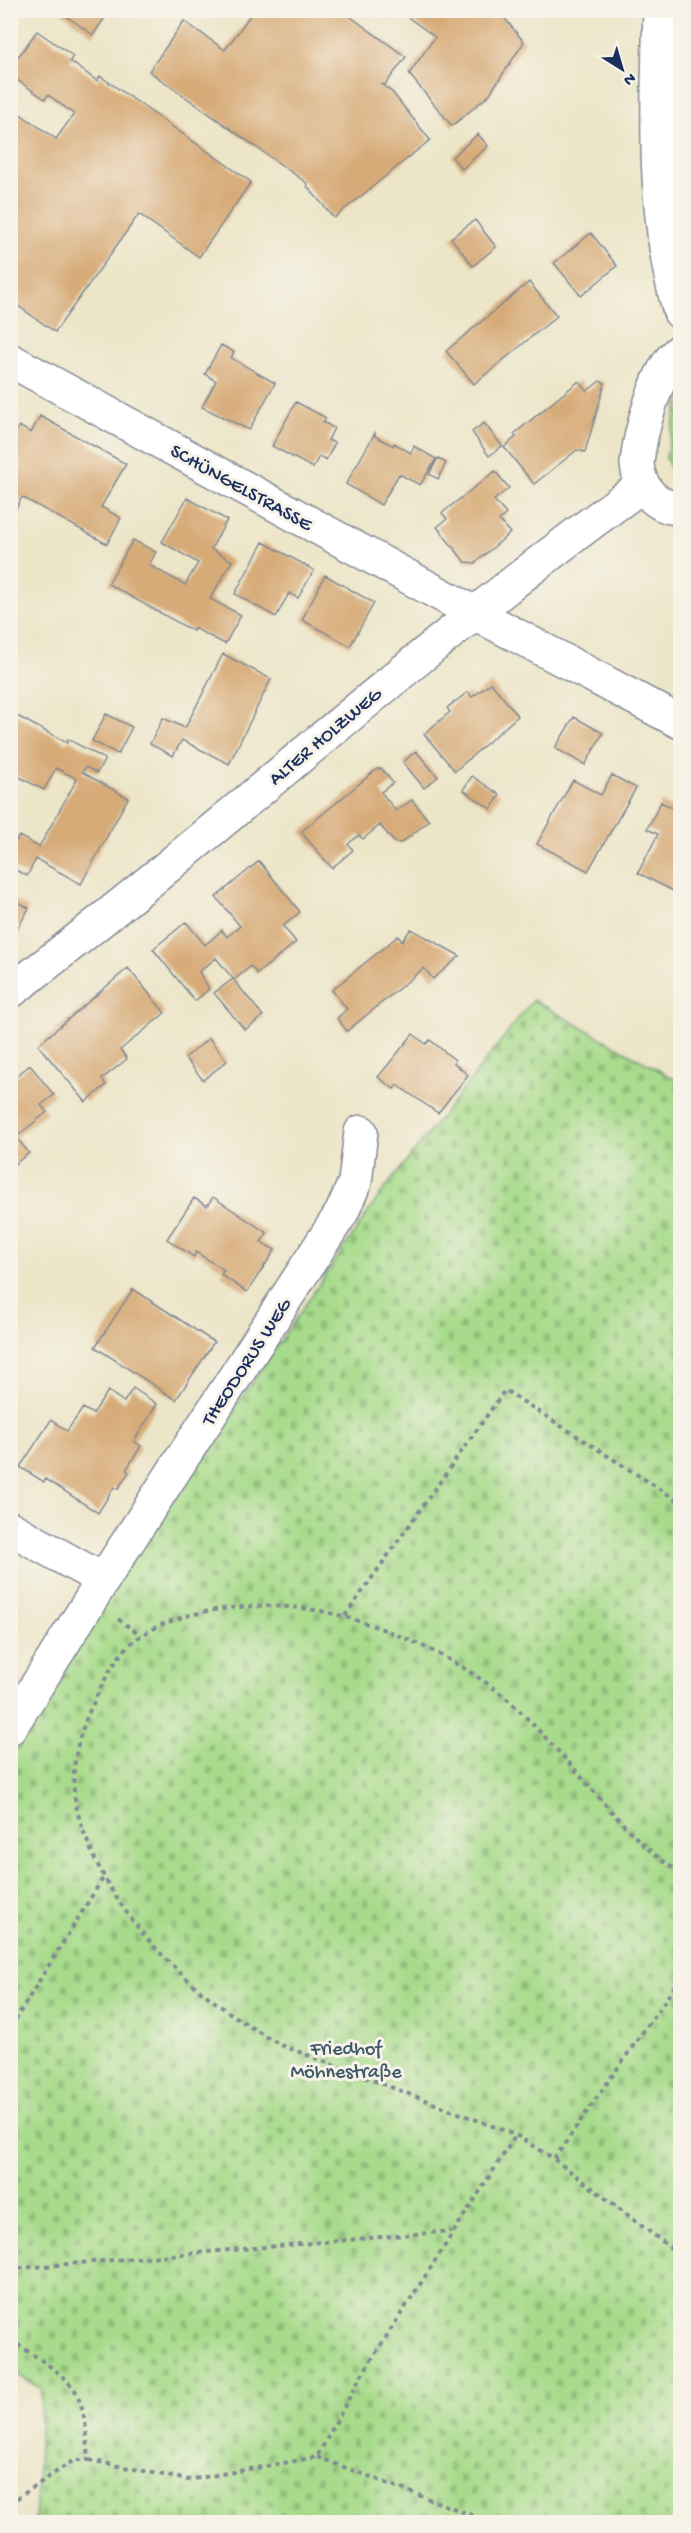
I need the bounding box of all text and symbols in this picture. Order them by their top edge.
north arrow [592,39,652,99]
text: N [619,67,639,89]
street label: SCHÜNGELSTRASSE [165,441,317,538]
street label: ALTER HOLZWEG [265,683,388,792]
street label: THEODORUS WEG [198,1294,298,1432]
park label: Friedhof Möhnestraße [290,2039,402,2085]

